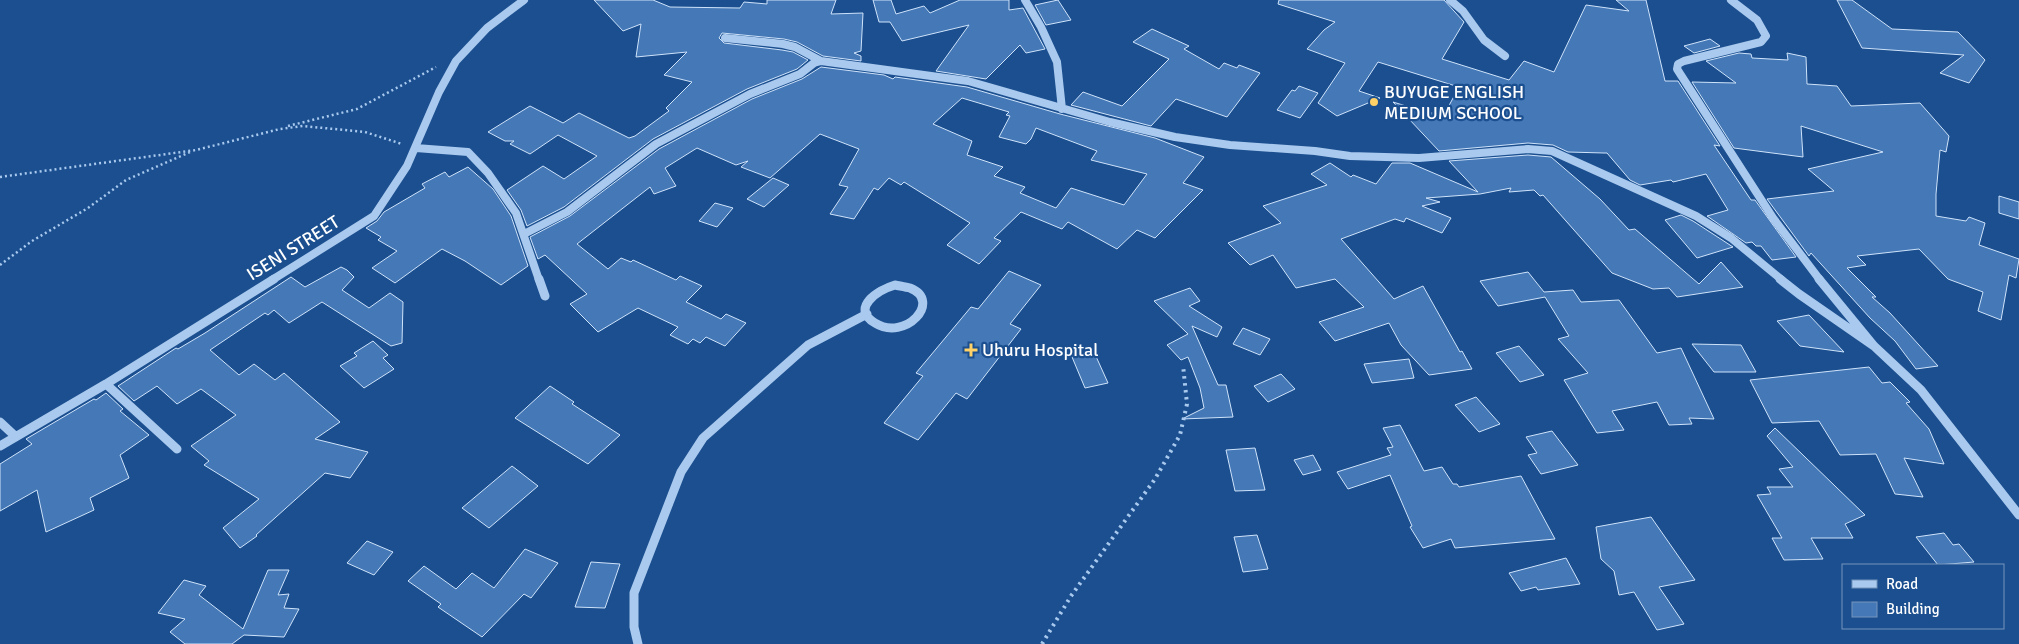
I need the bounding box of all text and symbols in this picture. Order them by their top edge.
place label: BUYUGE ENGLISH MEDIUM SCHOOL [1384,81,1524,124]
marker: BUYUGE ENGLISH MEDIUM SCHOOL [1368,96,1380,108]
street label: ISENI STREET [242,211,344,285]
place label: Uhuru Hospital [982,339,1099,361]
marker: Uhuru Hospital [964,343,978,357]
legend [1842,564,2004,629]
text: Road [1886,575,1918,593]
text: Building [1886,600,1940,618]

